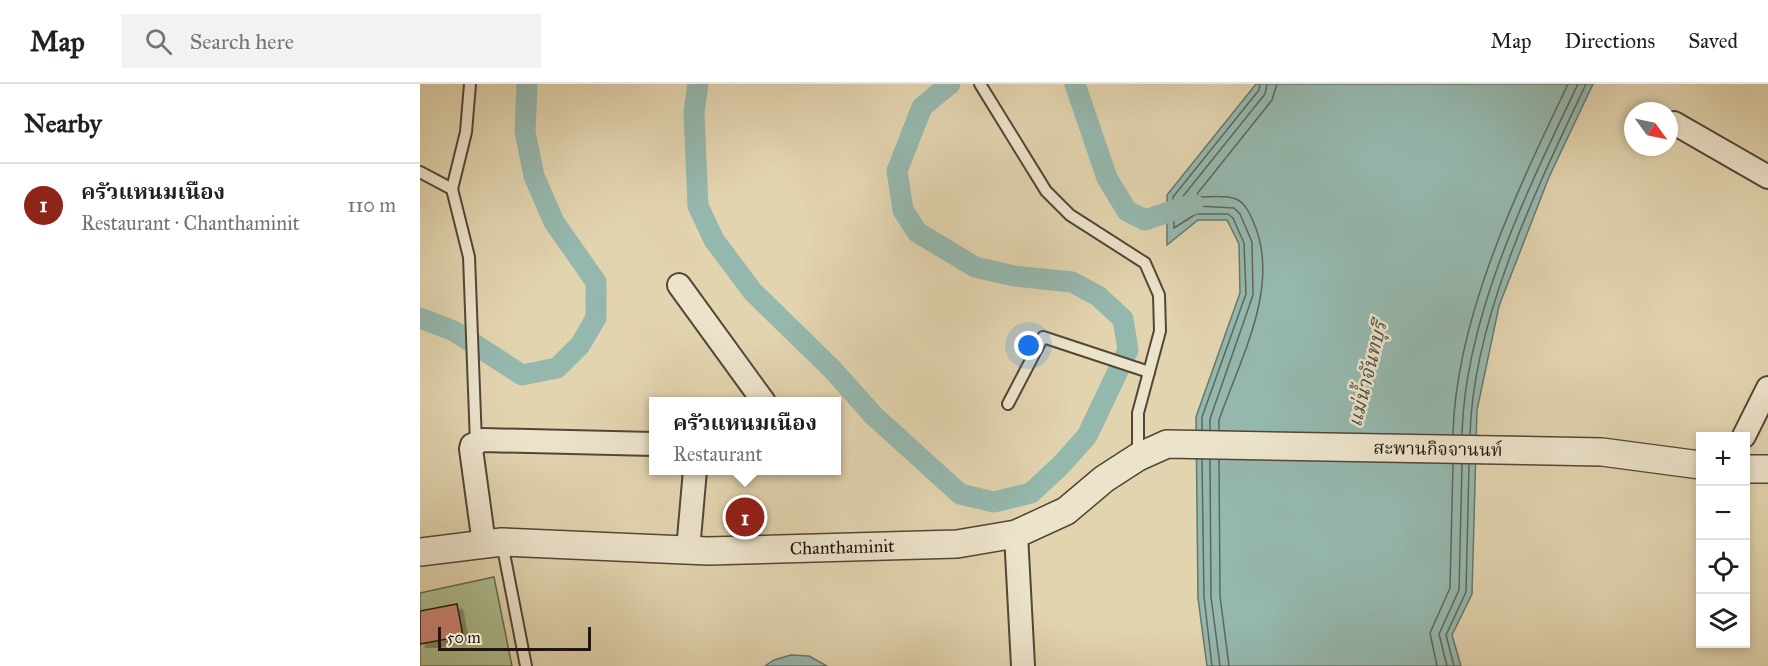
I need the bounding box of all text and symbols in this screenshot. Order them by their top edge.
search box [121,14,541,68]
text: Map [30,24,85,59]
icon: search [142,25,175,58]
text: Search here [190,28,294,55]
text: Map [1491,28,1532,54]
text: Directions [1565,28,1655,54]
text: Saved [1688,28,1738,54]
north arrow [1624,102,1678,156]
text: Nearby [24,107,102,139]
text: ครัวแหนมเนือง [81,178,225,205]
text: 1 [40,193,47,217]
text: 110 m [348,193,396,217]
text: Restaurant · Chanthaminit [81,211,300,235]
water label: แม่น้ำจันทบุรี [1339,314,1394,430]
your location [1014,331,1043,360]
popup [649,397,841,475]
text: ครัวแหนมเนือง [673,409,817,436]
map controls [1696,432,1750,648]
button: + [1696,432,1750,486]
street label: สะพานกิจจานนท์ [1373,437,1503,461]
text: Restaurant [673,442,762,466]
button: − [1696,486,1750,540]
pin: 1 [726,494,764,540]
street label: Chanthaminit [790,535,895,560]
button: locate [1696,540,1750,594]
button: layers [1696,594,1750,648]
scale bar [438,624,591,652]
text: 50 m [447,628,481,647]

